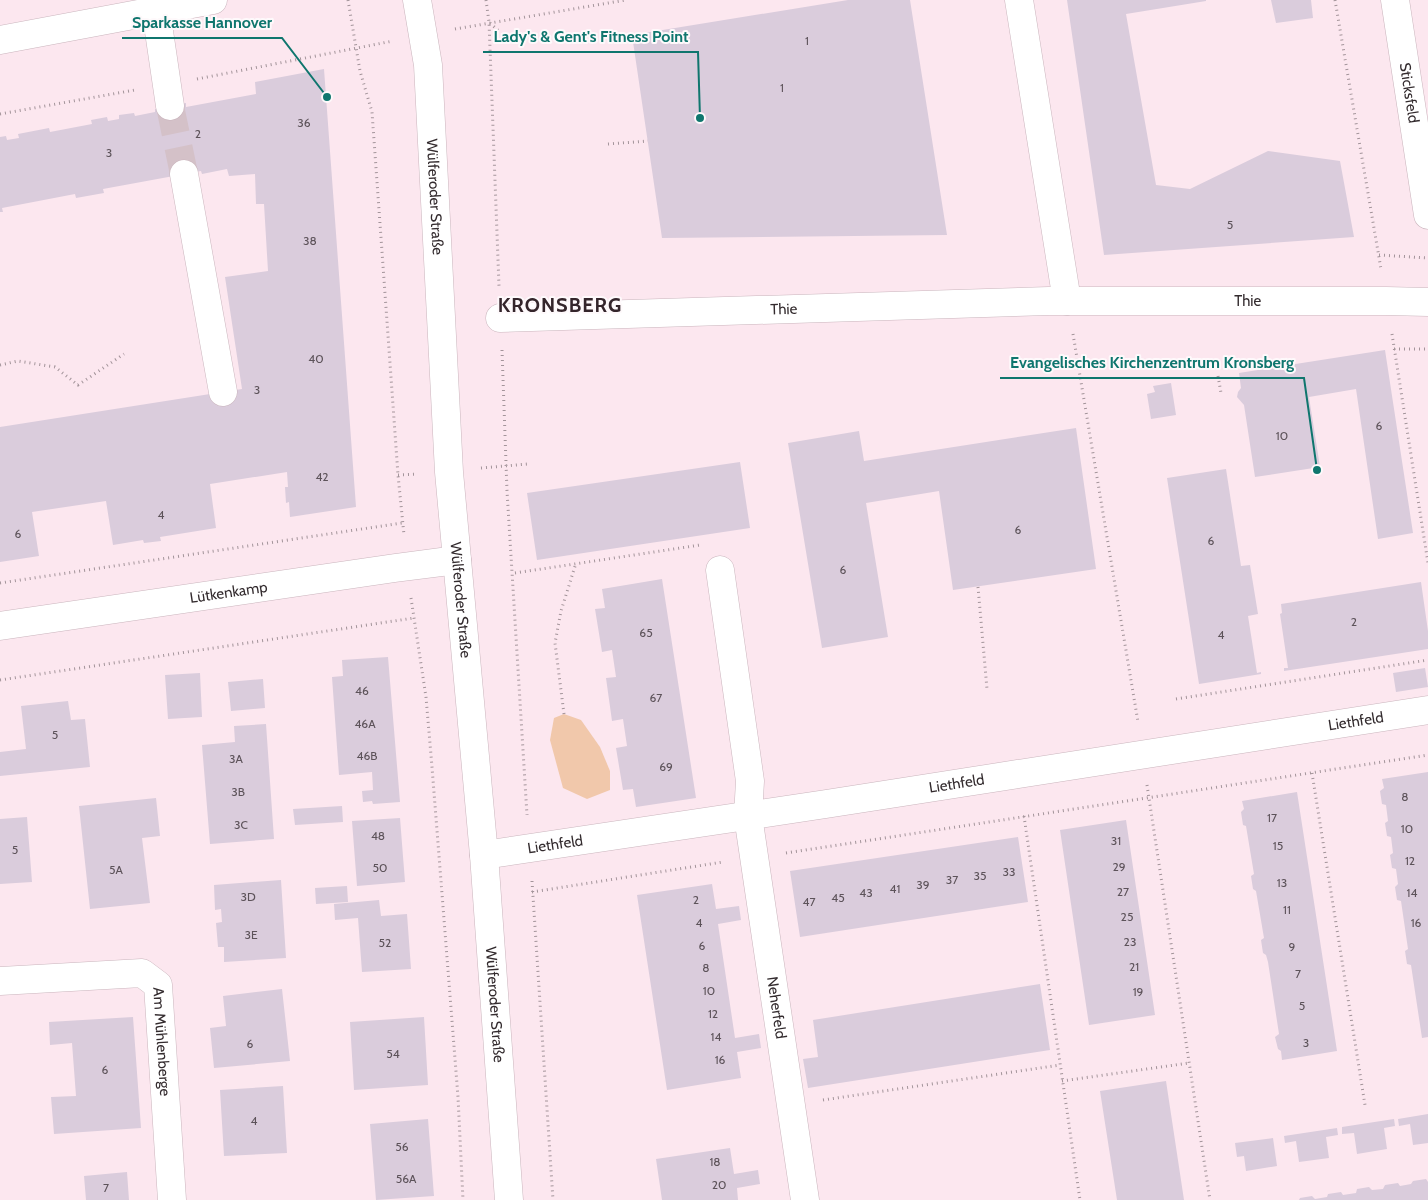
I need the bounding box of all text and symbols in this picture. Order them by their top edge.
callout: Sparkasse Hannover [122,7,282,38]
text: Sparkasse Hannover [132,13,273,32]
callout: Lady's & Gent's Fitness Point [483,21,698,52]
text: Lady's & Gent's Fitness Point [493,27,689,46]
house number: 1 [805,33,809,48]
street label: Sticksfeld [1396,61,1423,124]
house number: 1 [780,80,784,95]
house number: 36 [297,115,311,130]
house number: 2 [195,126,201,141]
street label: Wülferoder Straße [423,138,447,256]
house number: 3 [106,145,112,160]
house number: 5 [1227,217,1233,232]
house number: 38 [303,233,317,248]
street label: Thie [1234,292,1262,310]
district label: KRONSBERG [498,293,622,317]
street label: Thie [770,300,798,319]
callout: Evangelisches Kirchenzentrum Kronsberg [1000,347,1304,378]
house number: 40 [308,351,324,366]
text: Evangelisches Kirchenzentrum Kronsberg [1010,353,1294,372]
house number: 3 [254,382,260,397]
house number: 6 [1376,418,1383,433]
house number: 10 [1276,428,1288,443]
house number: 42 [315,469,329,484]
house number: 4 [158,507,165,522]
house number: 6 [1015,522,1022,537]
house number: 6 [15,526,22,541]
house number: 6 [1208,533,1215,548]
street label: Wülferoder Straße [446,541,475,659]
house number: 6 [840,562,847,577]
street label: Lütkenkamp [189,578,269,607]
house number: 2 [1351,614,1357,629]
house number: 65 [639,625,653,640]
house number: 4 [1218,627,1225,642]
house number: 46 [355,683,369,698]
house number: 67 [650,690,662,705]
street label: Liethfeld [1327,708,1385,734]
house number: 46A [354,716,376,731]
house number: 5 [52,727,58,742]
house number: 46B [357,748,377,763]
house number: 3A [229,751,244,766]
house number: 69 [659,759,673,774]
street label: Liethfeld [928,770,986,797]
house number: 3B [231,784,245,799]
house number: 8 [1401,789,1409,804]
house number: 17 [1267,810,1277,825]
house number: 3C [234,817,248,832]
house number: 10 [1401,821,1413,836]
house number: 48 [371,828,385,843]
street label: Liethfeld [526,831,584,857]
house number: 31 [1111,833,1121,848]
house number: 15 [1273,838,1283,853]
house number: 5 [12,842,18,857]
house number: 12 [1405,853,1415,868]
house number: 29 [1112,859,1126,874]
house number: 50 [373,860,387,875]
house number: 5A [109,862,124,877]
house number: 33 [1003,864,1015,879]
house number: 35 [974,868,986,883]
house number: 37 [946,872,958,887]
house number: 13 [1277,875,1287,890]
house number: 39 [916,877,930,892]
house number: 41 [890,881,900,896]
house number: 27 [1117,884,1129,899]
house number: 43 [859,885,873,900]
house number: 14 [1407,885,1417,900]
house number: 3D [240,889,256,904]
house number: 45 [831,890,845,905]
house number: 2 [693,892,699,907]
house number: 47 [803,894,815,909]
house number: 11 [1283,902,1291,917]
house number: 25 [1121,909,1133,924]
house number: 4 [696,915,703,930]
house number: 16 [1411,915,1422,930]
house number: 3E [244,927,258,942]
house number: 23 [1124,934,1136,949]
house number: 52 [379,935,391,950]
house number: 6 [699,938,706,953]
house number: 9 [1289,939,1296,954]
street label: Wülferoder Straße [482,946,508,1064]
house number: 21 [1129,959,1139,974]
house number: 8 [702,960,710,975]
house number: 7 [1295,966,1301,981]
street label: Neherfeld [763,975,790,1040]
house number: 10 [703,983,715,998]
house number: 19 [1133,984,1144,999]
street label: Am Mühlenberge [149,987,174,1097]
house number: 5 [1299,998,1305,1013]
house number: 12 [708,1006,718,1021]
house number: 14 [711,1029,721,1044]
house number: 3 [1303,1035,1309,1050]
house number: 6 [247,1036,254,1051]
house number: 54 [386,1046,400,1061]
house number: 16 [715,1052,726,1067]
house number: 6 [102,1062,109,1077]
house number: 4 [251,1113,258,1128]
house number: 56 [395,1139,409,1154]
house number: 18 [709,1154,721,1169]
house number: 56A [396,1171,417,1186]
house number: 20 [712,1177,726,1192]
house number: 7 [103,1180,109,1195]

